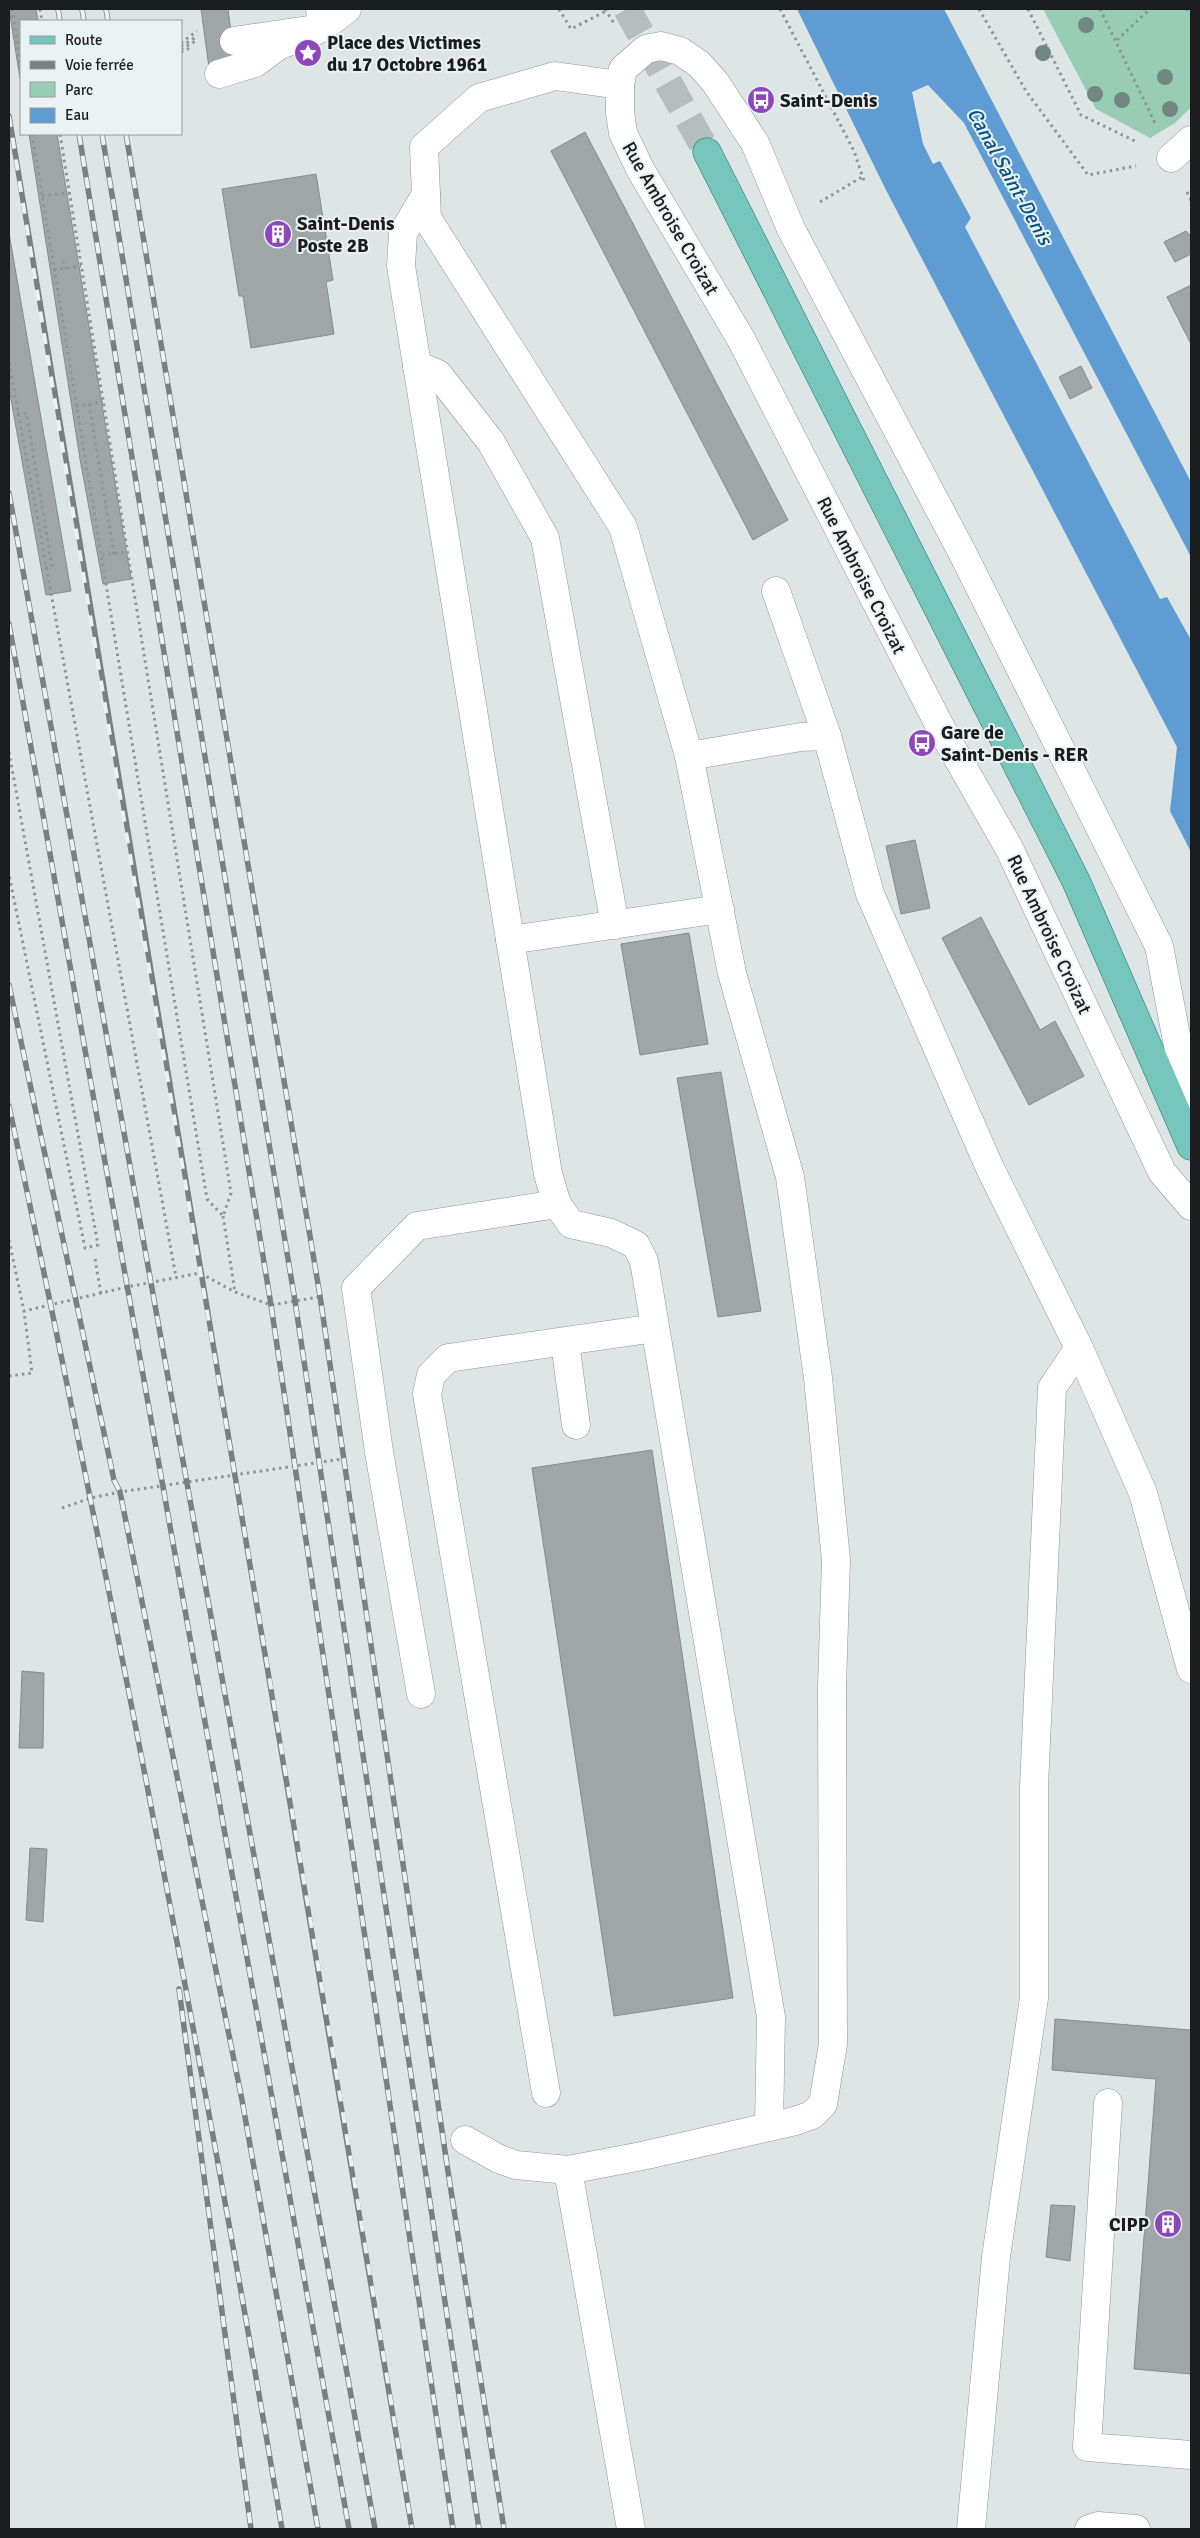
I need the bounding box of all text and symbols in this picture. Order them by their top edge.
legend [20,20,182,135]
text: Route [65,31,102,49]
place label: Place des Victimes du 17 Octobre 1961 [327,31,487,77]
place icon: Place des Victimes du 17 Octobre 1961 [293,38,323,68]
text: Voie ferrée [65,56,134,74]
text: Parc [65,81,93,99]
bus stop icon: Saint-Denis [746,85,776,115]
place label: Saint-Denis [780,89,877,113]
water label: Canal Saint-Denis [962,103,1059,251]
text: Eau [65,106,89,124]
street label: Rue Ambroise Croizat [616,138,724,300]
place label: Saint-Denis Poste 2B [297,212,394,258]
building icon: Saint-Denis Poste 2B [263,219,293,249]
street label: Rue Ambroise Croizat [811,493,911,658]
place label: Gare de Saint-Denis - RER [941,721,1088,767]
bus stop icon: Gare de Saint-Denis - RER [907,728,937,758]
street label: Rue Ambroise Croizat [1002,851,1097,1018]
building icon: CIPP [1153,2209,1183,2239]
place label: CIPP [1109,2213,1149,2237]

